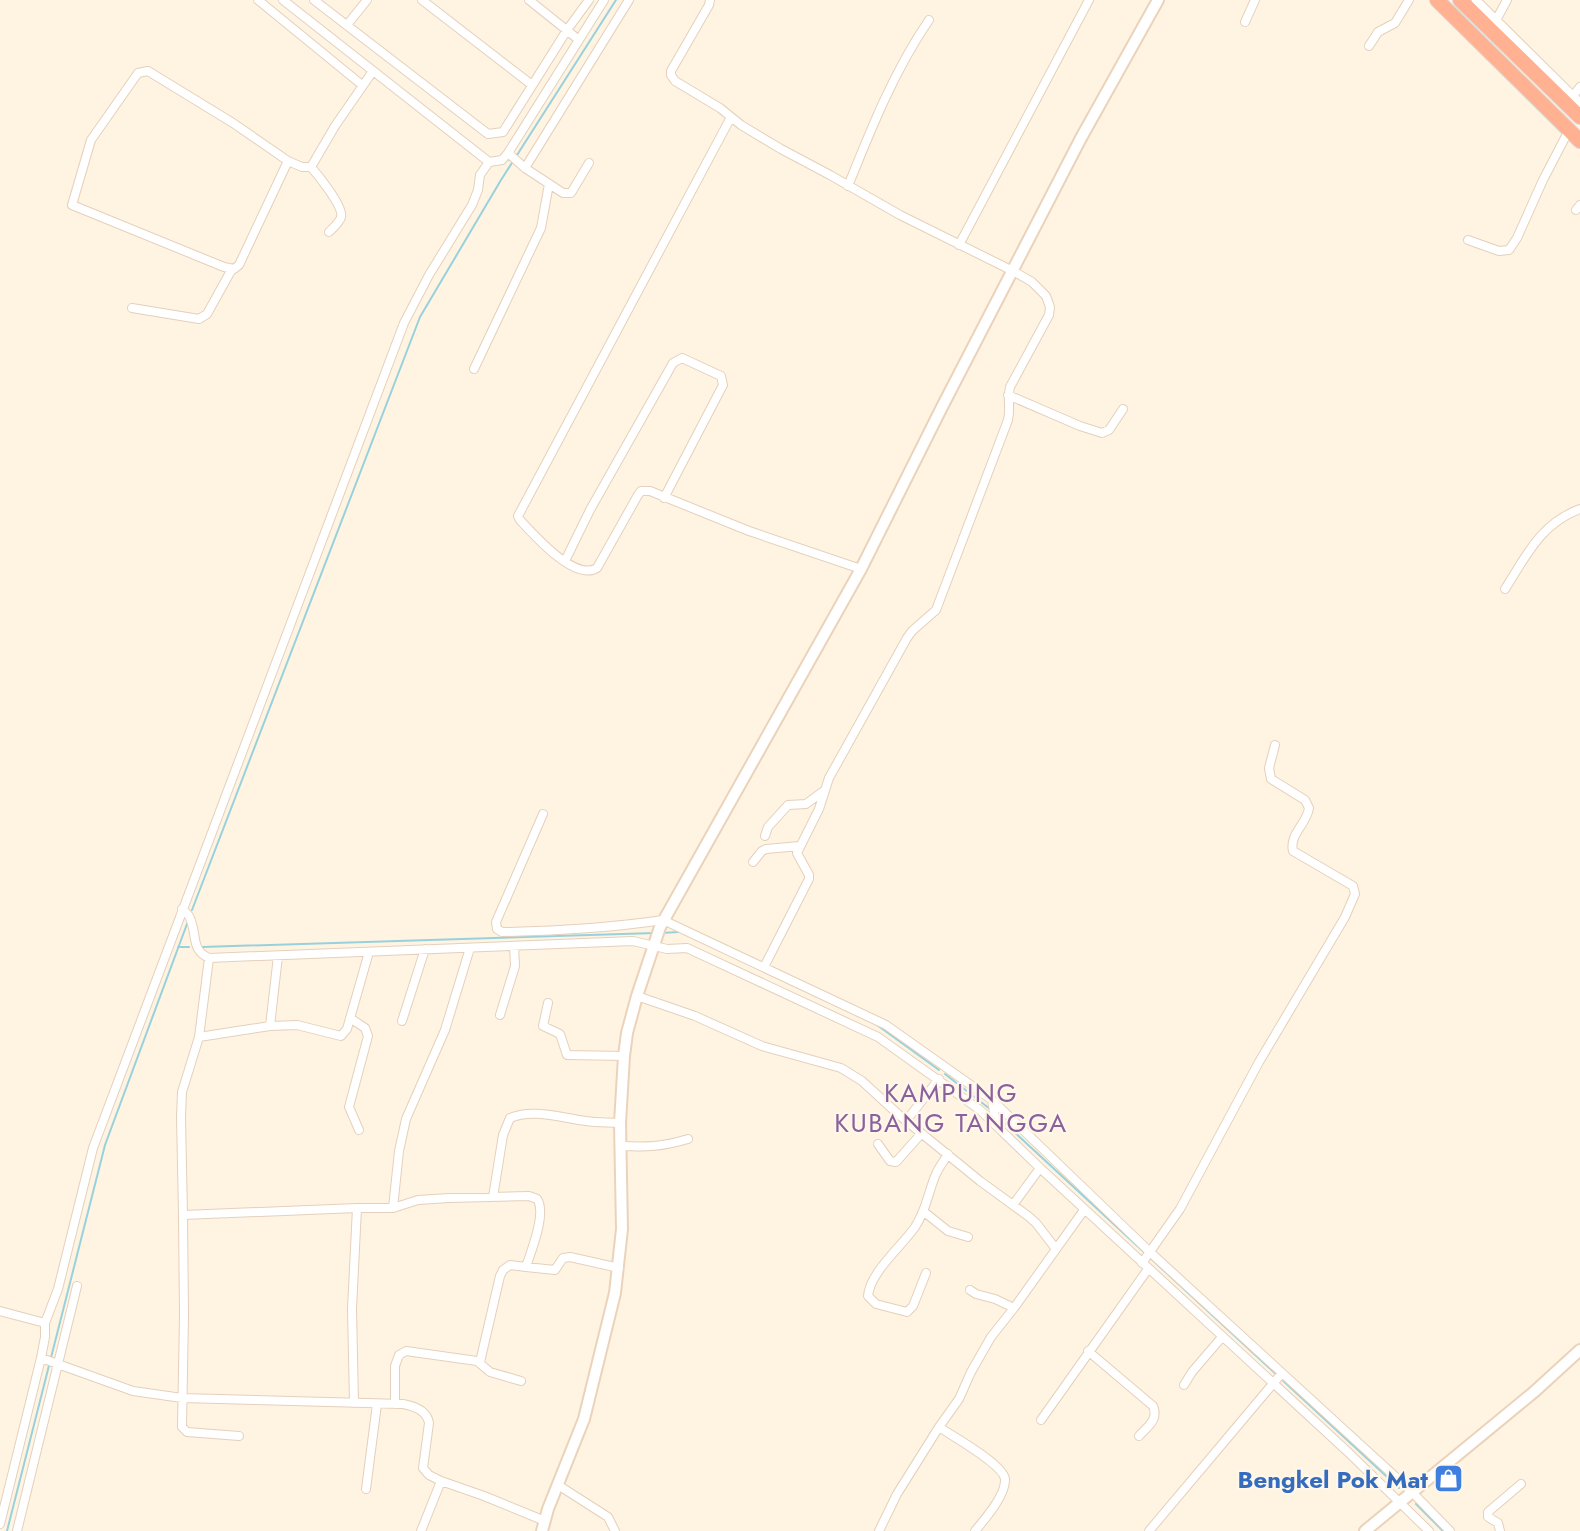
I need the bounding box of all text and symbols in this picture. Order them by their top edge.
district label: KAMPUNG KUBANG TANGGA [834,1074,1068,1142]
place label: Bengkel Pok Mat [1238,1462,1428,1497]
shop icon: Bengkel Pok Mat [1433,1463,1465,1495]

